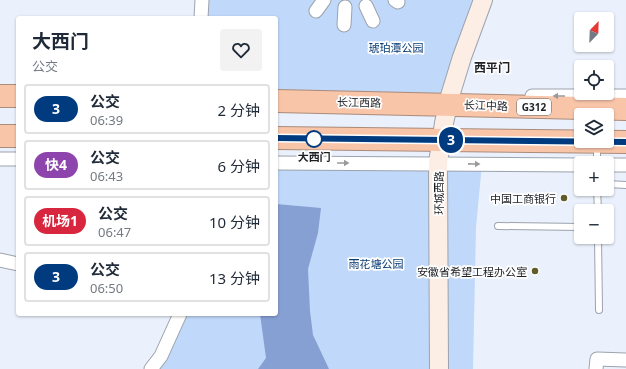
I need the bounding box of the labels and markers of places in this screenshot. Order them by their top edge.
marker: 大西门 [305,130,323,148]
place label: 大西门 [298,149,331,164]
place label: 中国工商银行 [490,191,556,206]
marker: 中国工商银行 [559,193,569,203]
place label: 安徽省希望工程办公室 [417,264,527,279]
marker: 安徽省希望工程办公室 [530,266,540,276]

